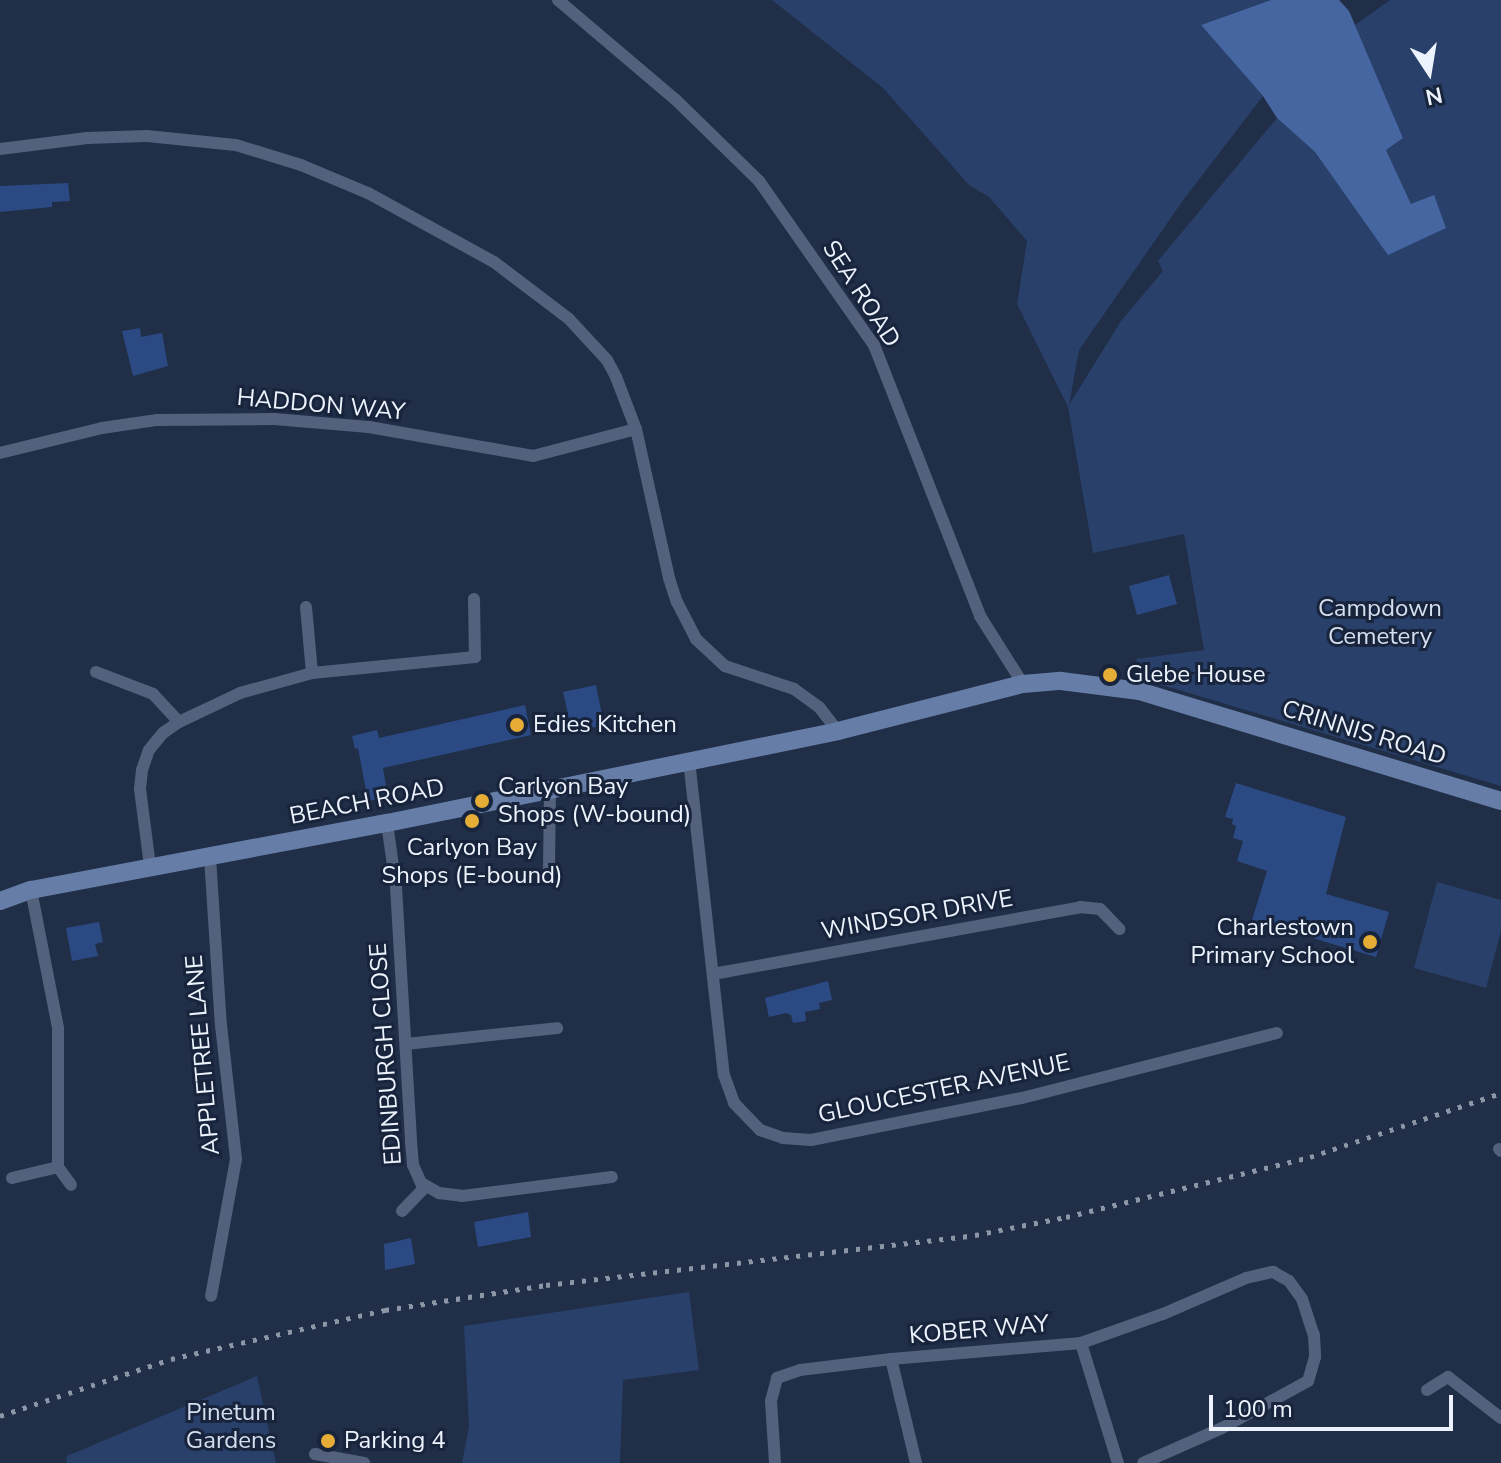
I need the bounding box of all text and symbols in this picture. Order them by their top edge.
north arrow [1389,32,1469,112]
text: N [1423,79,1445,112]
street label: SEA ROAD [816,235,906,353]
street label: HADDON WAY [236,383,406,427]
park label: Campdown Cemetery [1318,595,1442,651]
place label: Glebe House [1126,661,1265,689]
marker: Glebe House [1101,666,1119,684]
street label: CRINNIS ROAD [1278,694,1450,772]
place label: Edies Kitchen [533,711,677,739]
marker: Edies Kitchen [508,716,526,734]
street label: BEACH ROAD [287,773,447,831]
place label: Carlyon Bay Shops (W-bound) [498,773,691,829]
marker: Carlyon Bay Shops (W-bound) [473,792,491,810]
marker: Carlyon Bay Shops (E-bound) [463,812,481,830]
place label: Carlyon Bay Shops (E-bound) [381,834,563,890]
street label: WINDSOR DRIVE [819,884,1015,946]
place label: Charlestown Primary School [1191,914,1354,970]
marker: Charlestown Primary School [1361,933,1379,951]
street label: EDINBURGH CLOSE [364,942,408,1166]
street label: APPLETREE LANE [180,954,226,1156]
street label: GLOUCESTER AVENUE [816,1048,1072,1130]
street label: KOBER WAY [908,1310,1050,1350]
scale bar [1213,1379,1457,1429]
text: 100 m [1223,1393,1293,1425]
park label: Pinetum Gardens [186,1399,276,1455]
place label: Parking 4 [344,1427,446,1455]
marker: Parking 4 [319,1432,337,1450]

